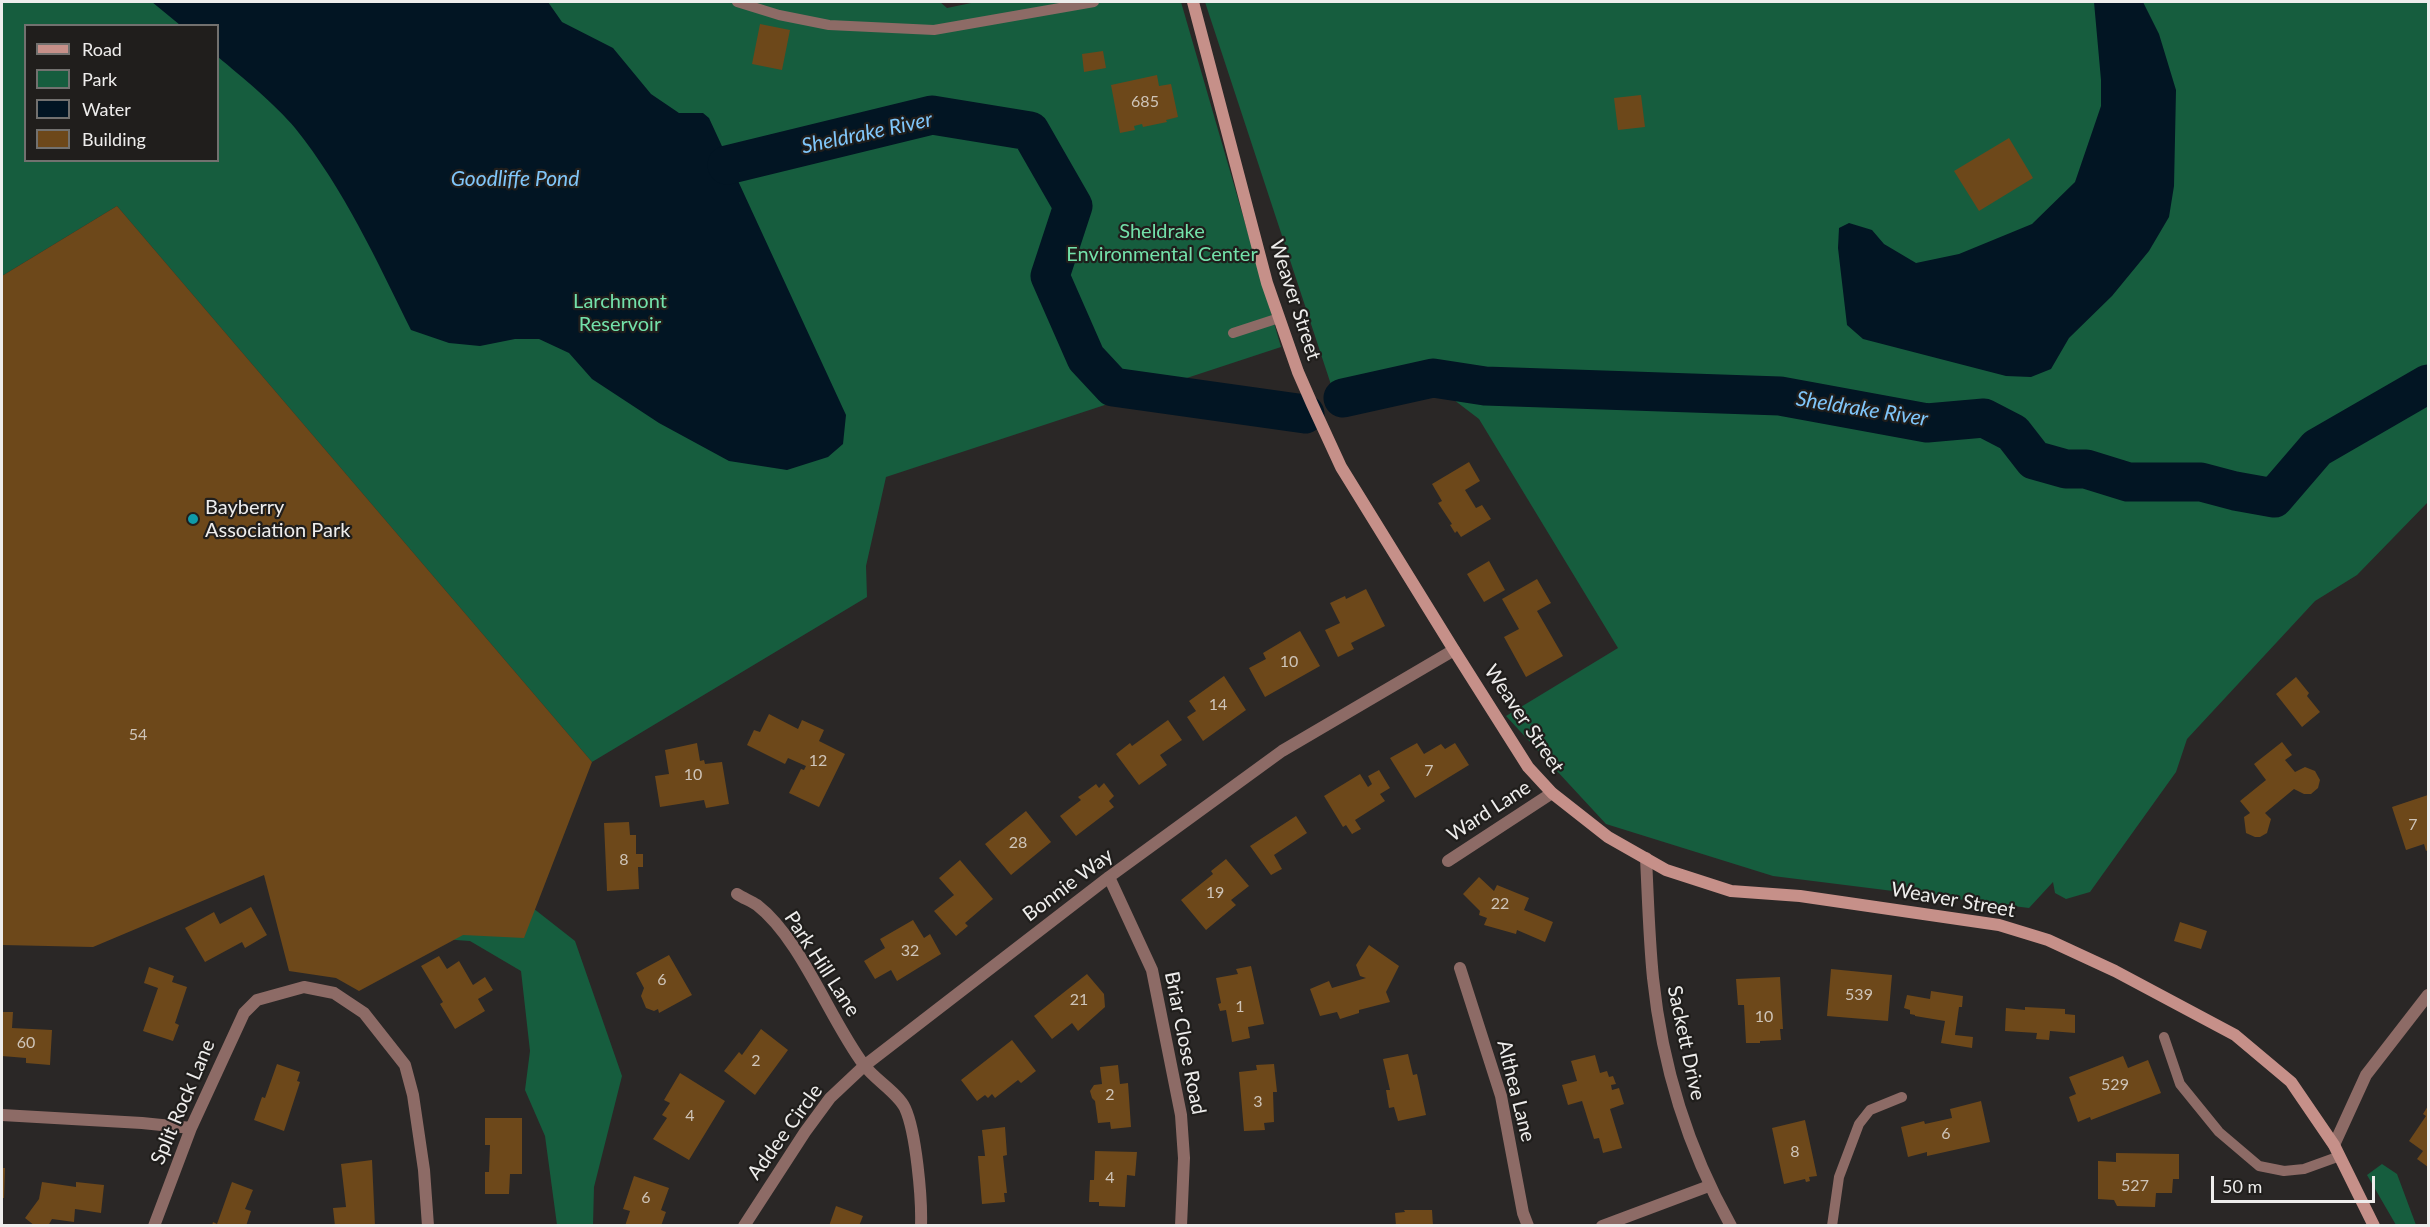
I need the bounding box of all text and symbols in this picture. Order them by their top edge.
legend [24,24,219,162]
text: Road [82,38,122,60]
text: Park [82,68,117,90]
house number: 685 [1131,92,1159,112]
text: Water [82,98,131,120]
water label: Sheldrake River [799,107,935,159]
text: Building [82,128,146,150]
water label: Goodliffe Pond [451,166,579,192]
park label: Sheldrake Environmental Center [1066,220,1258,267]
street label: Weaver Street [1264,237,1326,363]
park label: Larchmont Reservoir [573,290,667,337]
water label: Sheldrake River [1794,386,1930,432]
place label: Bayberry Association Park [205,496,350,543]
marker: Bayberry Association Park [186,512,200,526]
house number: 10 [1280,652,1298,672]
street label: Weaver Street [1479,660,1569,778]
house number: 14 [1209,695,1227,715]
house number: 54 [129,725,147,745]
house number: 12 [809,751,827,771]
house number: 7 [1424,761,1434,781]
house number: 10 [684,765,702,785]
street label: Ward Lane [1443,775,1535,847]
house number: 7 [2408,815,2418,835]
house number: 28 [1009,833,1027,853]
street label: Bonnie Way [1018,843,1118,927]
house number: 8 [619,850,629,870]
street label: Weaver Street [1889,877,2017,923]
house number: 19 [1206,883,1224,903]
house number: 22 [1491,894,1509,914]
street label: Park Hill Lane [779,907,865,1021]
house number: 32 [901,941,919,961]
street label: Briar Close Road [1159,969,1211,1117]
house number: 6 [657,970,667,990]
street label: Sackett Drive [1662,983,1710,1103]
house number: 539 [1845,985,1873,1005]
house number: 21 [1070,990,1088,1010]
house number: 1 [1235,997,1245,1017]
house number: 10 [1755,1007,1773,1027]
house number: 60 [17,1033,35,1053]
street label: Split Rock Lane [146,1036,220,1168]
street label: Althea Lane [1492,1038,1540,1144]
house number: 2 [751,1051,761,1071]
house number: 529 [2101,1075,2129,1095]
street label: Addee Circle [742,1080,828,1184]
house number: 2 [1105,1085,1115,1105]
house number: 3 [1253,1092,1263,1112]
house number: 4 [685,1106,695,1126]
house number: 6 [1941,1124,1951,1144]
house number: 8 [1790,1142,1800,1162]
scale bar [2214,1164,2378,1202]
house number: 4 [1105,1168,1115,1188]
text: 50 m [2222,1175,2262,1197]
house number: 527 [2121,1176,2149,1196]
house number: 6 [641,1188,651,1208]

